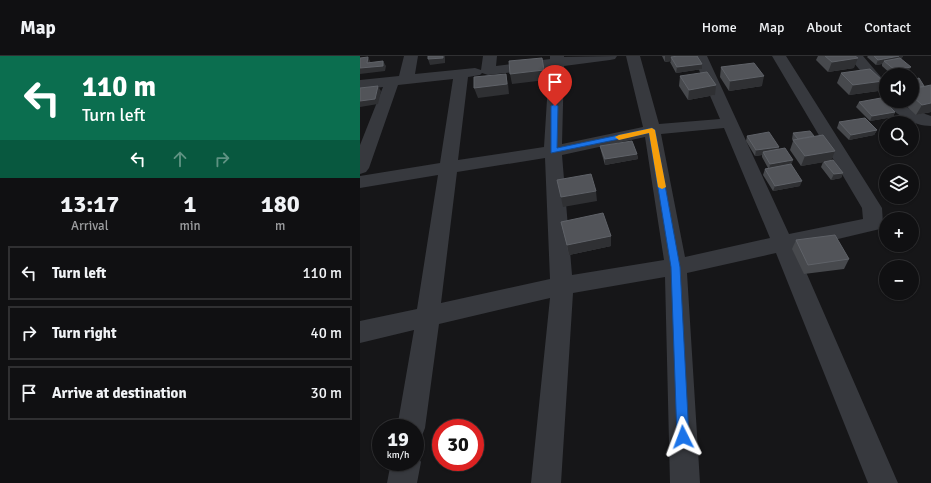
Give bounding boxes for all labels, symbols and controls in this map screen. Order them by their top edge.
text: Map [20,16,56,40]
text: Home [702,19,737,36]
text: Map [759,19,784,36]
text: About [806,19,842,36]
text: Contact [864,19,911,36]
pin [538,65,572,106]
map controls [879,68,919,300]
button: sound [879,68,919,108]
text: 110 m [82,70,156,104]
icon: arrive [544,71,566,93]
icon: left [16,72,68,124]
text: Turn left [82,104,145,126]
button: search [879,116,919,156]
icon: left [127,148,149,170]
icon: ahead [169,148,191,170]
icon: right [211,148,233,170]
button: layers [879,164,919,204]
text: 13:17 [60,189,119,219]
text: 1 [184,189,196,219]
text: 180 [261,189,300,219]
button: + [879,212,919,252]
text: Arrival [71,218,108,234]
text: min [180,218,201,234]
text: m [275,218,285,234]
button: − [879,260,919,300]
icon: left [18,262,40,284]
text: Turn left [52,264,106,282]
text: 110 m [302,264,342,282]
icon: right [18,322,40,344]
text: Turn right [52,324,117,342]
text: 40 m [311,324,342,342]
icon: arrive [18,382,40,404]
text: Arrive at destination [52,384,187,402]
text: 30 m [311,384,342,402]
position arrow [662,416,704,458]
speed limit sign: 30 [432,419,484,471]
text: 19 [387,427,409,452]
text: km/h [387,449,409,461]

